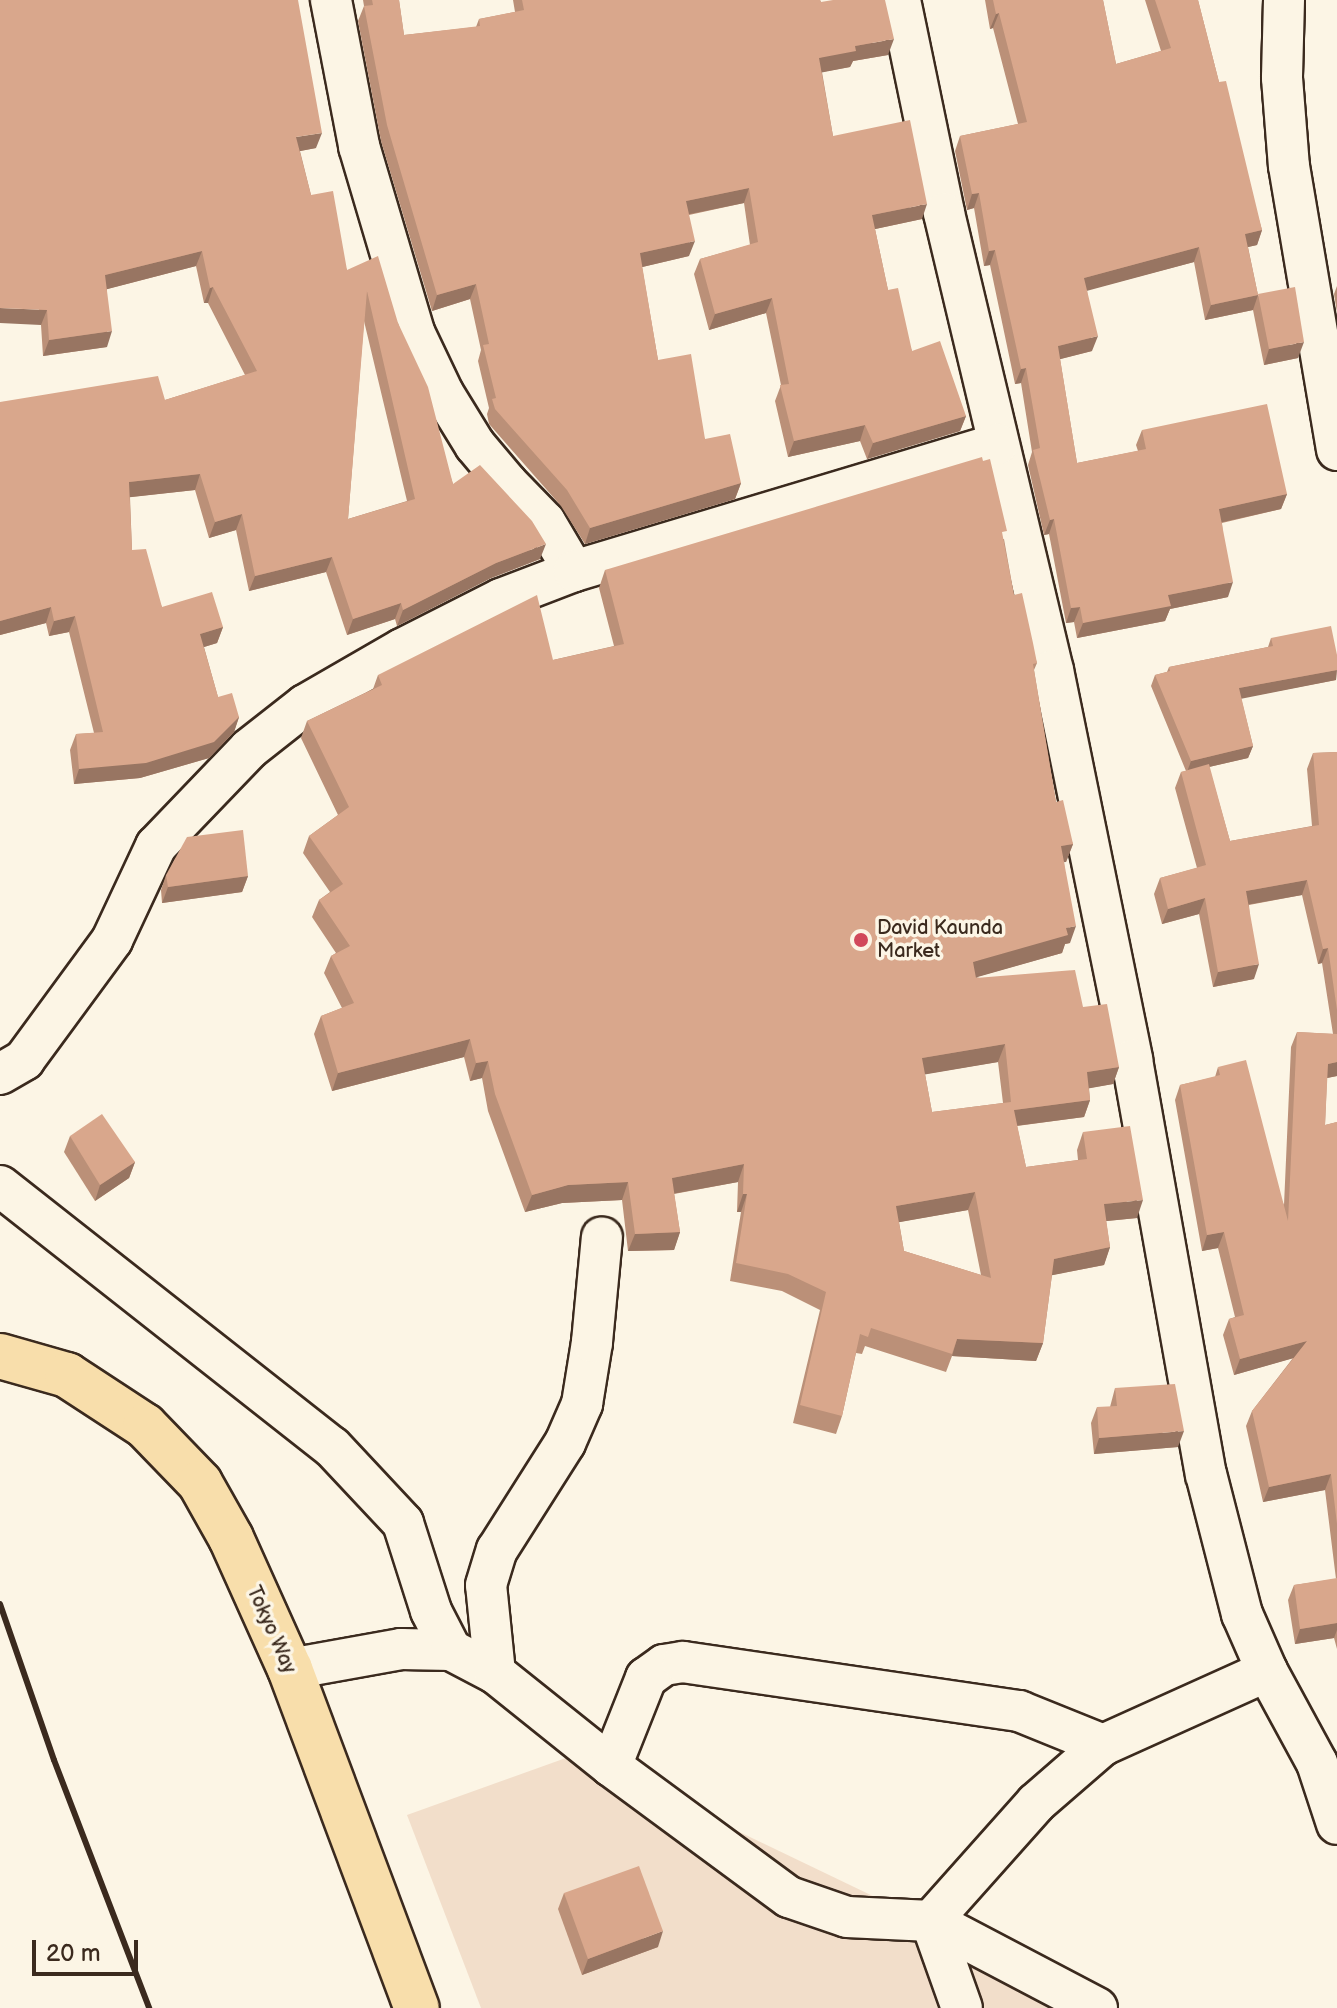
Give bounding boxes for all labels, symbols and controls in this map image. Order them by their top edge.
place label: David Kaunda Market [877,916,1003,963]
marker: David Kaunda Market [852,931,870,949]
street label: Tokyo Way [241,1582,301,1678]
scale bar [36,1924,142,1974]
text: 20 m [46,1939,101,1968]

